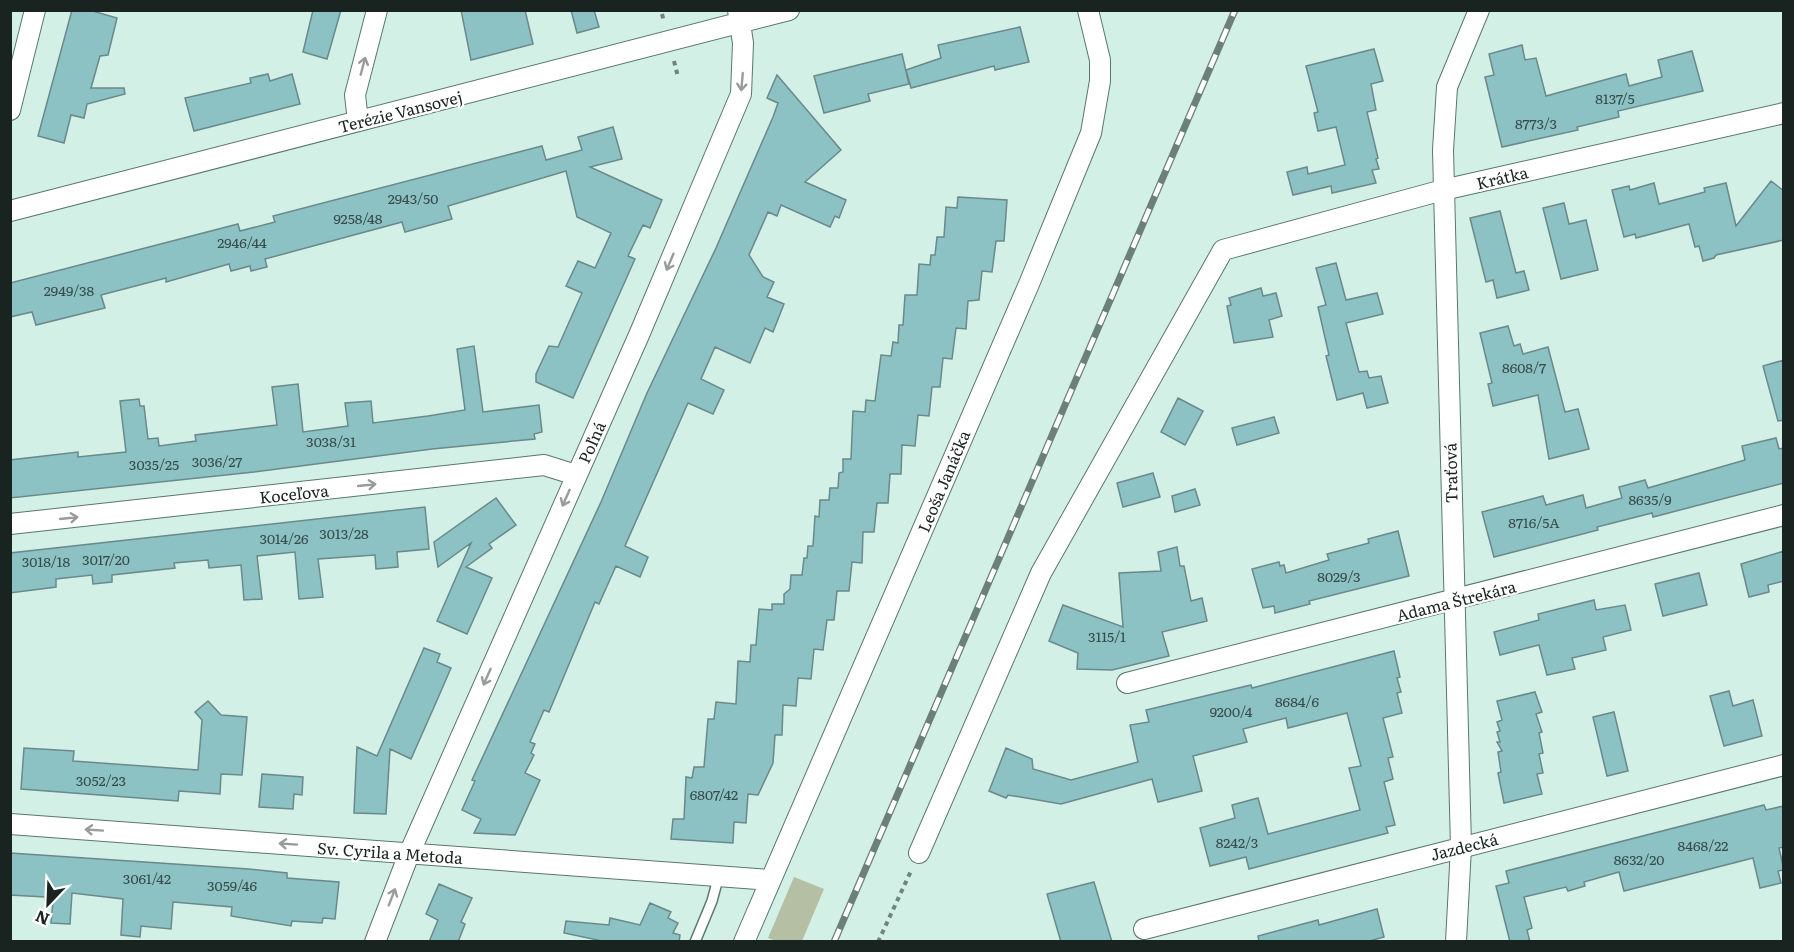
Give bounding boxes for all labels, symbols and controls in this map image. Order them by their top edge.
one-way arrow [358,56,369,75]
one-way arrow [736,71,747,91]
street label: Terézie Vansovej [335,84,465,138]
house number: 8137/5 [1595,88,1635,108]
house number: 8773/3 [1515,113,1557,133]
street label: Krátka [1474,159,1531,195]
house number: 2943/50 [388,188,438,208]
house number: 9258/48 [333,208,383,228]
house number: 2946/44 [217,232,267,252]
one-way arrow [664,252,675,271]
house number: 2949/38 [44,280,95,300]
house number: 8608/7 [1502,357,1546,377]
street label: Poľná [571,417,611,467]
street label: Leoša Janáčka [911,426,975,536]
house number: 3038/31 [306,431,356,451]
street label: Traťová [1437,442,1463,503]
house number: 3036/27 [192,451,242,471]
house number: 3035/25 [129,454,179,474]
street label: Koceľova [258,477,330,509]
one-way arrow [356,479,376,490]
one-way arrow [560,489,571,507]
house number: 8635/9 [1628,489,1672,509]
one-way arrow [58,512,78,523]
house number: 8716/5A [1508,512,1560,532]
house number: 3013/28 [319,523,369,543]
house number: 3014/26 [259,528,309,548]
house number: 3017/20 [82,549,130,569]
house number: 3018/18 [22,551,71,571]
house number: 8029/3 [1317,566,1361,586]
street label: Adama Štrekára [1394,573,1519,626]
house number: 3115/1 [1088,626,1126,646]
one-way arrow [481,667,492,685]
house number: 8684/6 [1275,691,1320,711]
house number: 9200/4 [1210,701,1253,721]
house number: 3052/23 [76,770,126,790]
house number: 6807/42 [690,784,738,804]
one-way arrow [84,824,104,835]
street label: Jazdecká [1428,826,1501,866]
house number: 8242/3 [1216,832,1258,852]
street label: Sv. Cyrila a Metoda [316,835,464,869]
house number: 8468/22 [1678,835,1728,855]
one-way arrow [279,839,298,850]
house number: 8632/20 [1614,849,1664,869]
house number: 3061/42 [123,868,171,888]
north arrow [18,874,78,934]
house number: 3059/46 [207,875,257,895]
one-way arrow [387,889,398,907]
text: N [31,905,53,932]

